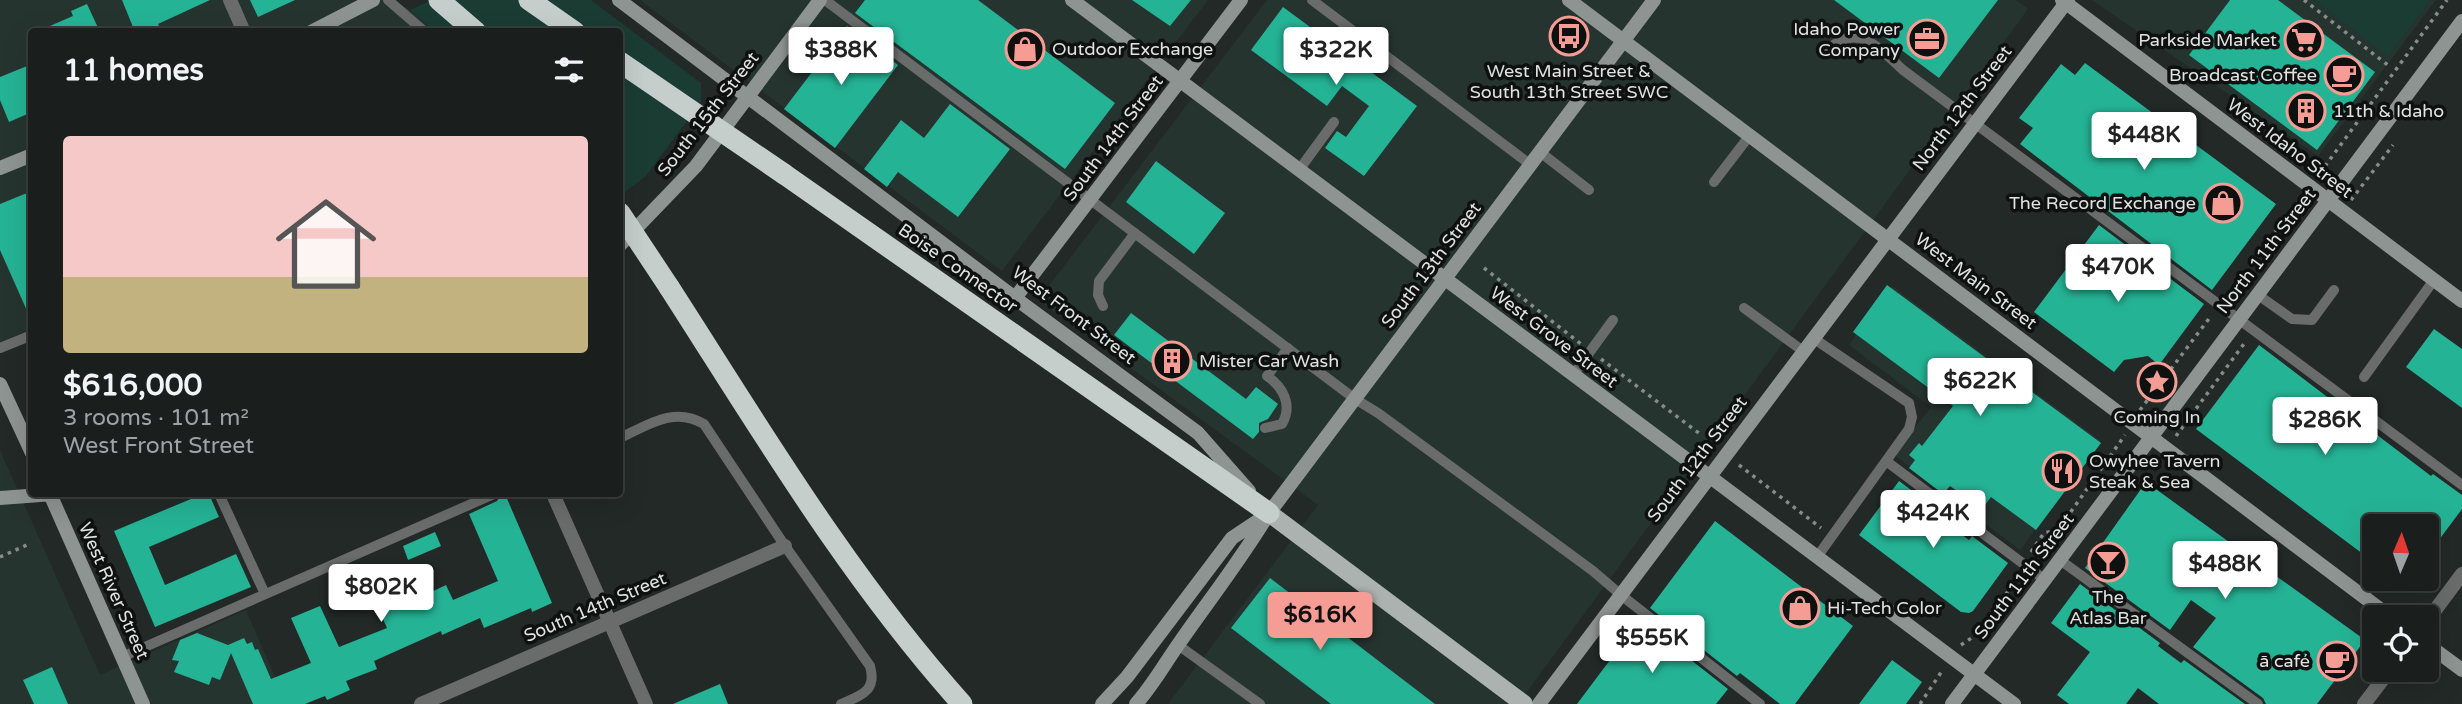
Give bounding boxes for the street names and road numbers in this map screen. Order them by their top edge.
street label: North 12th Street [1908,41,2016,175]
street label: South 15th Street [653,47,764,181]
street label: South 14th Street [1058,71,1168,205]
street label: West Idaho Street [2223,93,2357,203]
street label: North 11th Street [2212,184,2320,318]
street label: South 13th Street [1376,198,1486,332]
street label: Boise Connector [894,219,1022,317]
street label: West Main Street [1911,228,2041,334]
street label: West Front Street [1008,261,1140,369]
street label: West Grove Street [1486,282,1622,392]
street label: South 12th Street [1642,392,1752,526]
street label: South 11th Street [1969,509,2079,643]
street label: West River Street [74,519,154,663]
street label: South 14th Street [521,567,669,647]

